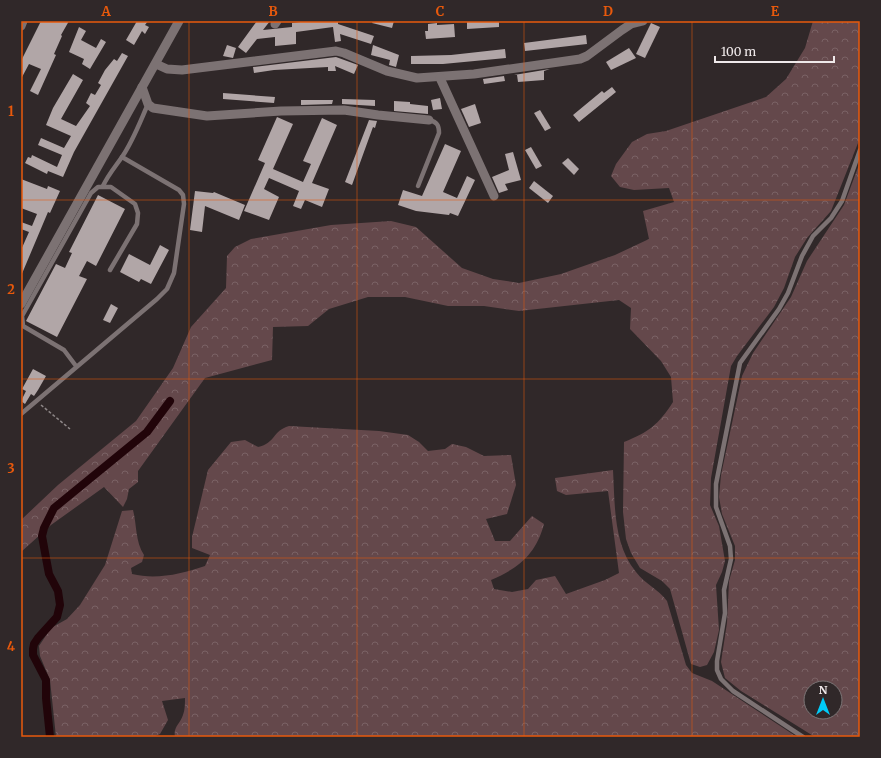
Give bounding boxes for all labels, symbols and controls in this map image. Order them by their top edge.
text: A [100,3,111,20]
text: B [268,3,278,20]
text: C [436,3,445,20]
text: D [603,3,613,20]
text: E [771,3,780,20]
scale bar [715,38,834,64]
text: 100 m [721,44,756,59]
text: 1 [8,103,14,120]
text: 2 [7,281,15,298]
text: 3 [7,460,15,477]
text: 4 [7,638,16,655]
north arrow [803,680,843,720]
text: N [819,683,828,697]

